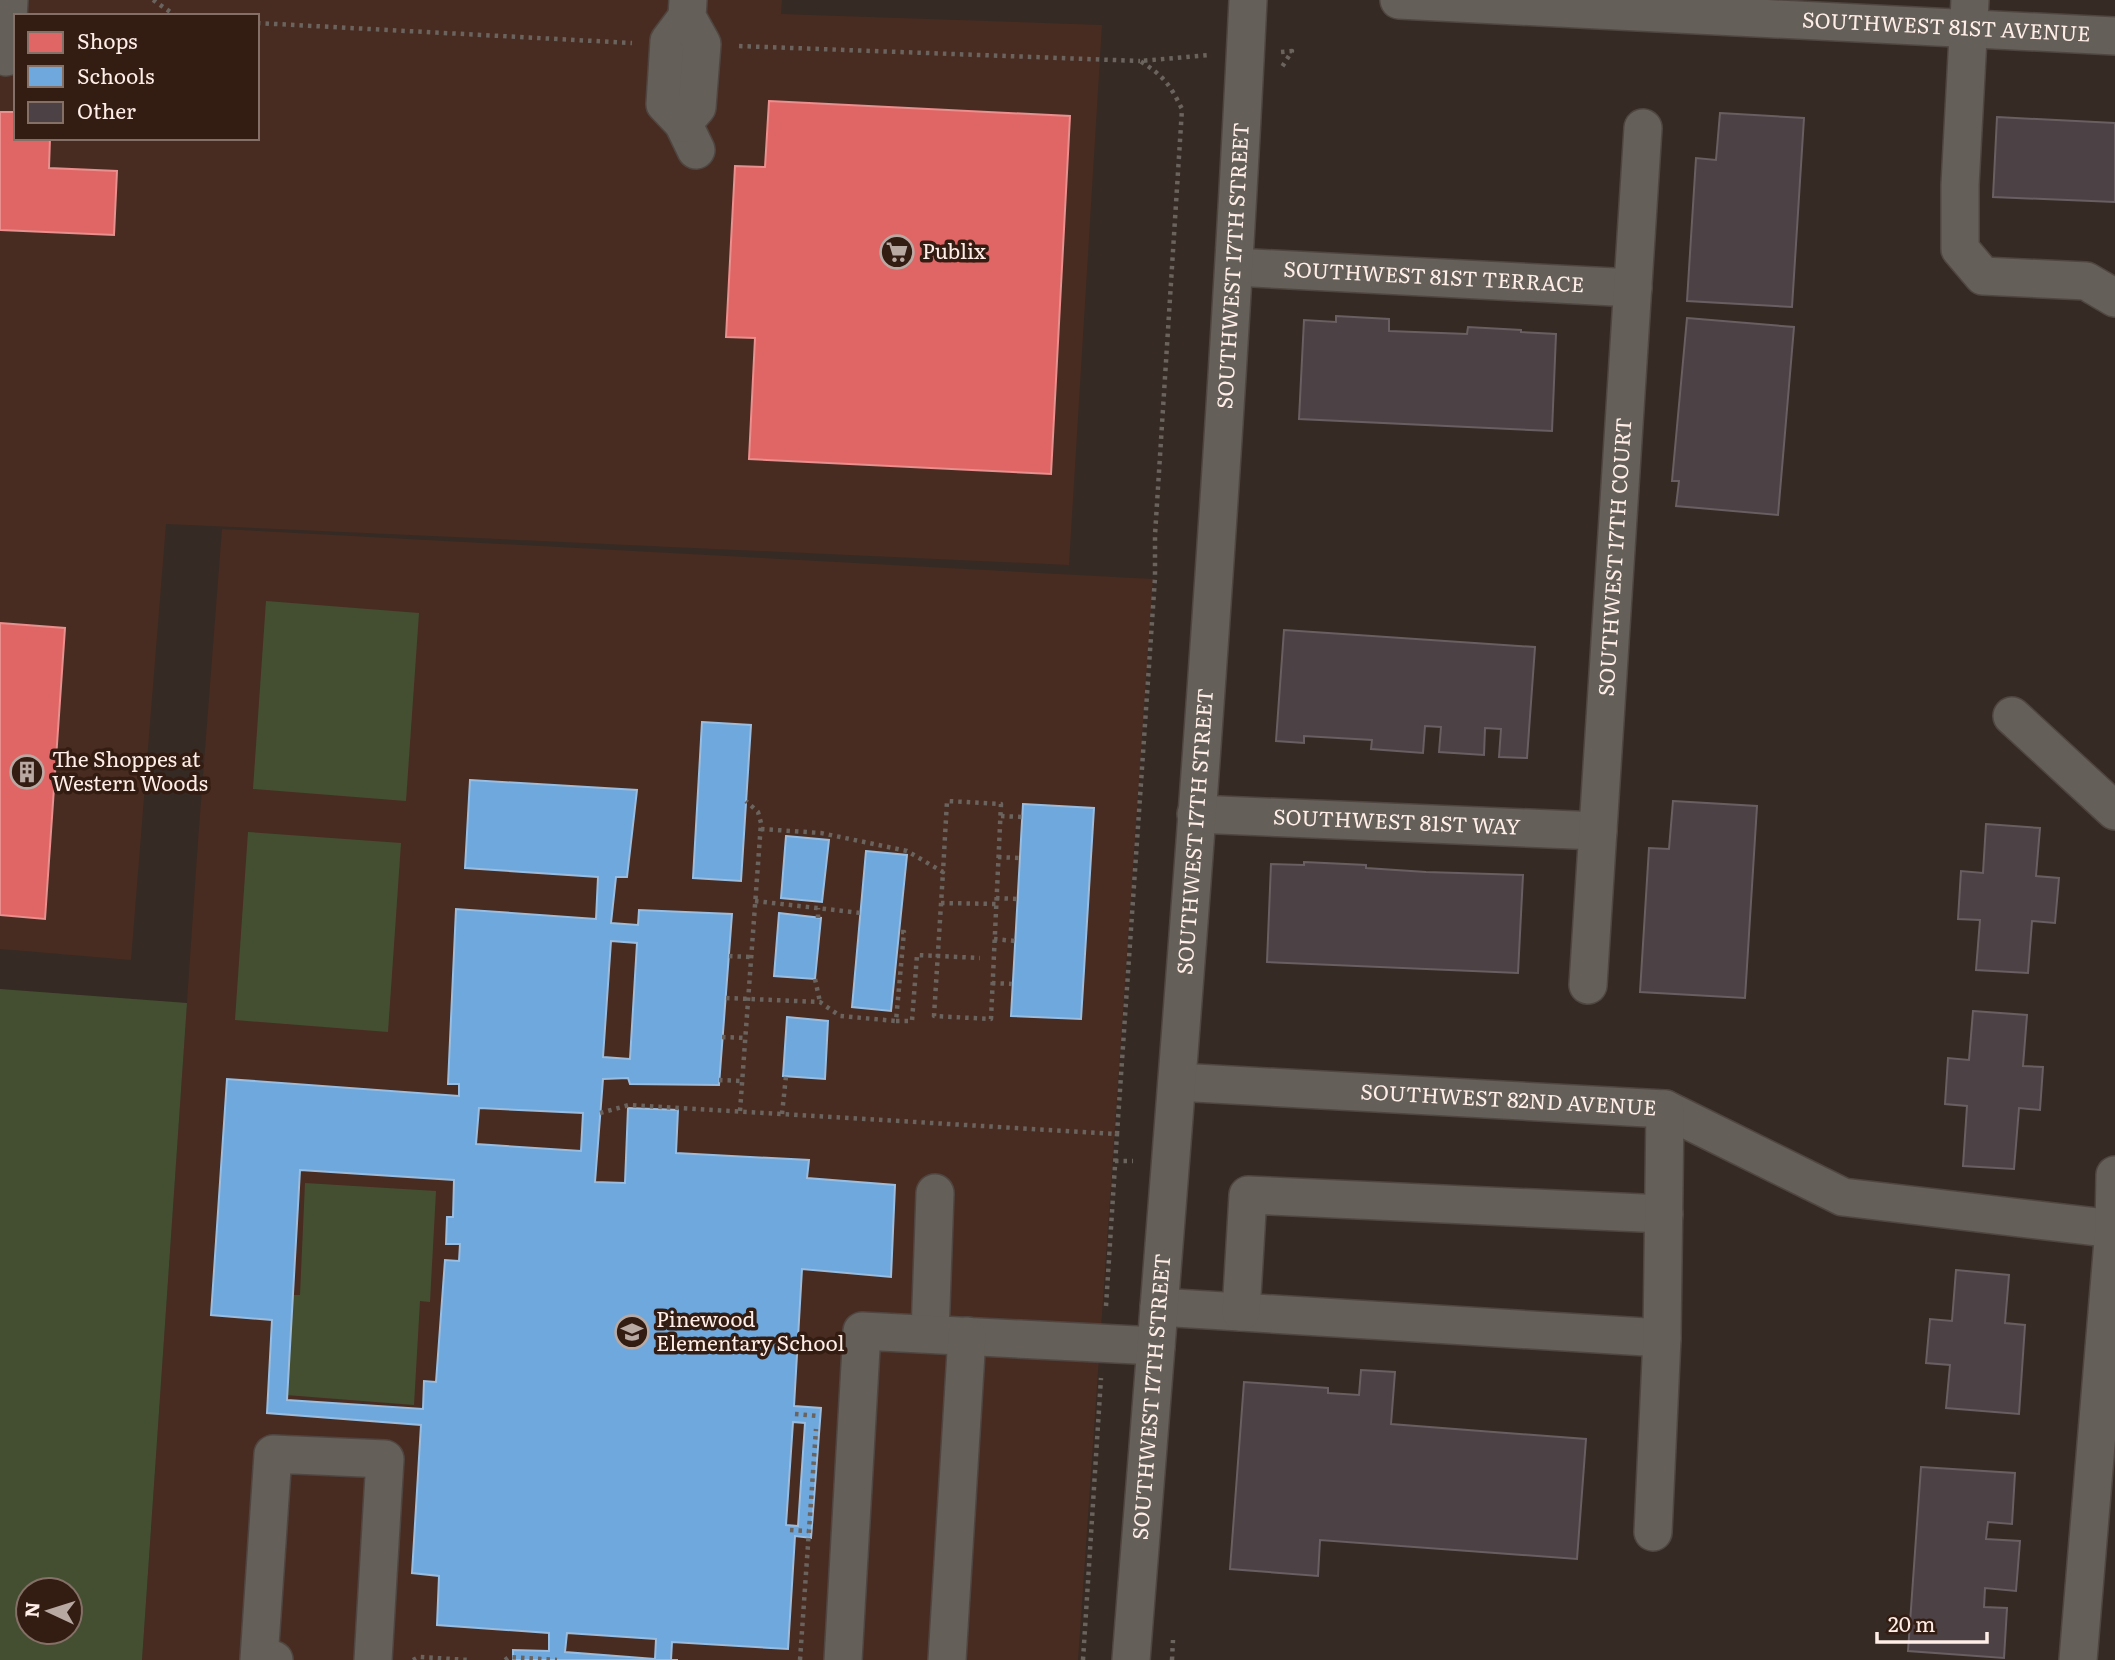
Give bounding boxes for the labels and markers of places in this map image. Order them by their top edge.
supermarket icon: Publix [878,233,916,271]
place label: Publix [922,234,986,265]
place label: The Shoppes at Western Woods [52,742,208,797]
building icon: The Shoppes at Western Woods [8,753,46,791]
place label: Pinewood Elementary School [656,1302,845,1357]
school or university icon: Pinewood Elementary School [613,1313,651,1351]

